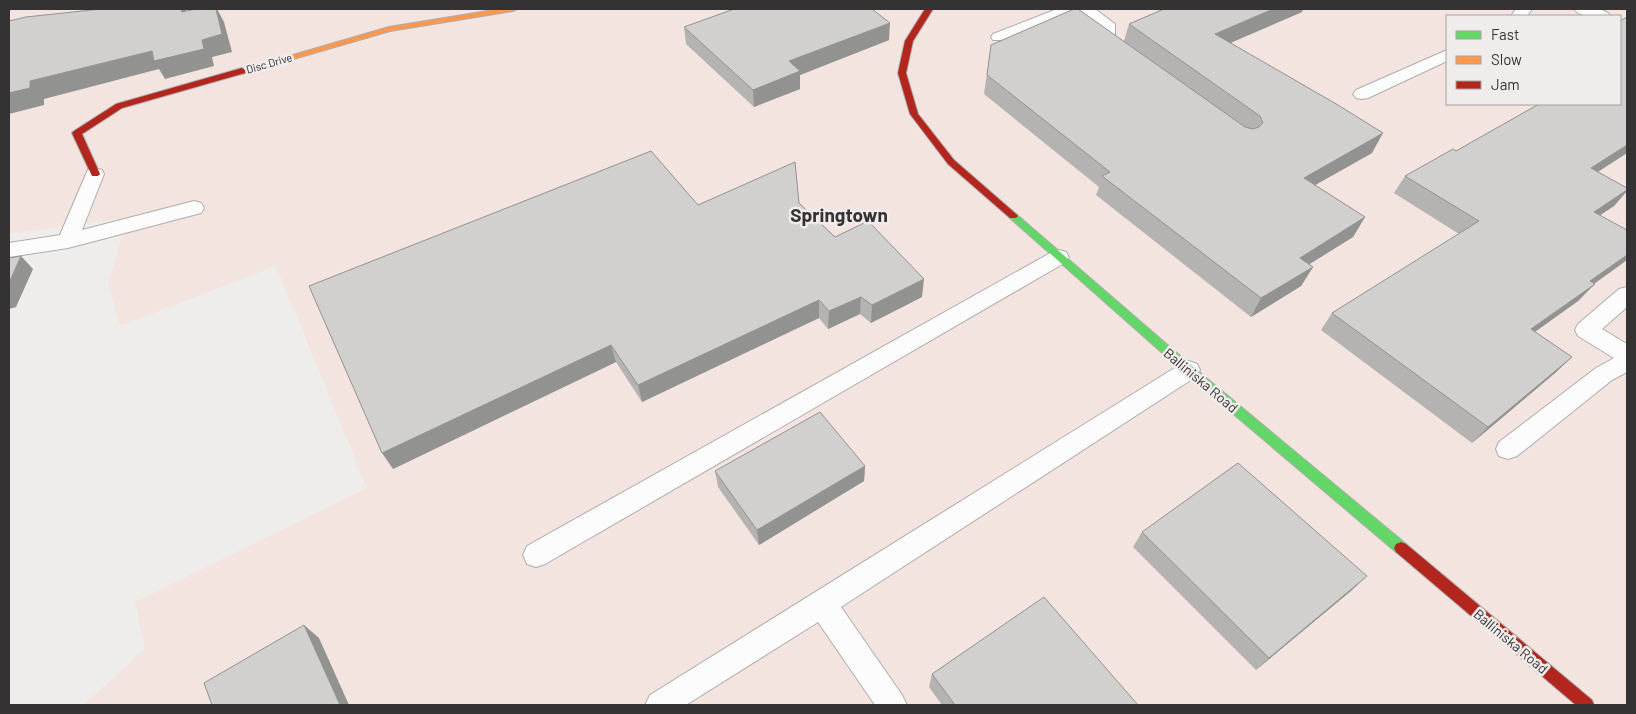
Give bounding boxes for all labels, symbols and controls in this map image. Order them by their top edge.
legend [1446,15,1621,105]
text: Fast [1491,25,1519,43]
street label: Disc Drive [244,50,294,76]
text: Slow [1491,50,1522,68]
text: Jam [1491,75,1520,93]
district label: Springtown [790,203,888,226]
street label: Balliniska Road [1160,344,1242,416]
street label: Balliniska Road [1470,605,1552,677]

